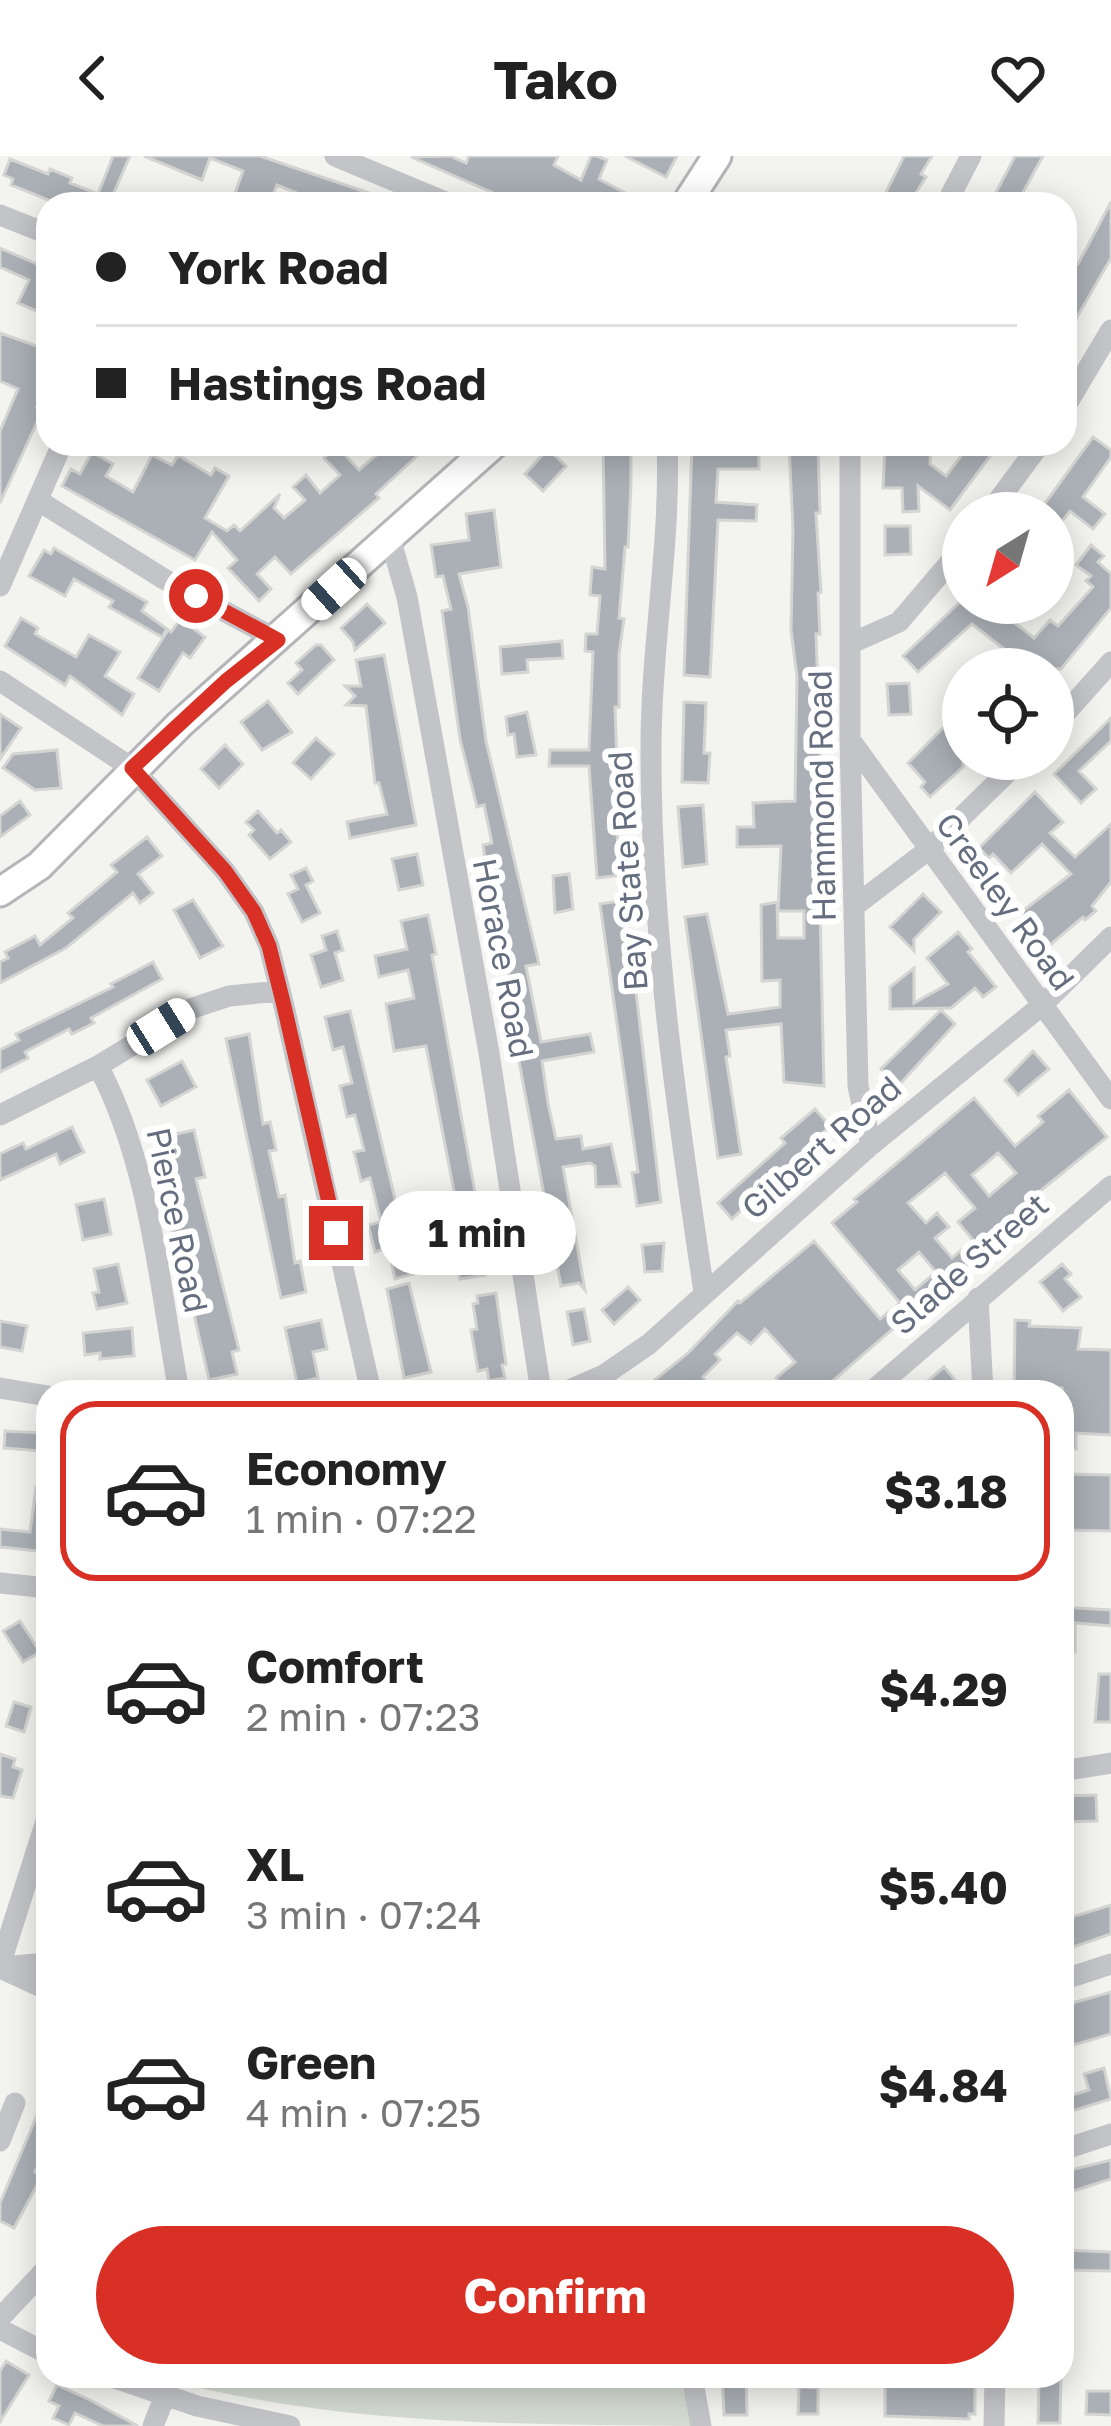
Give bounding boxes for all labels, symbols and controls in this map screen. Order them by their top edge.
icon: back [60,45,126,111]
icon: heart [985,45,1051,111]
text: Tako [493,46,618,111]
text: York Road [168,240,389,294]
text: Hastings Road [168,356,486,410]
north arrow [942,492,1074,624]
map controls [942,492,1074,780]
car [295,552,373,626]
route start [169,569,223,623]
button: locate [942,648,1074,780]
street label: Hammond Road [799,670,843,922]
street label: Bay State Road [599,750,655,992]
street label: Creeley Road [929,805,1083,997]
street label: Horace Road [466,855,542,1061]
car [121,993,201,1061]
street label: Gilbert Road [734,1067,908,1227]
street label: Pierce Road [139,1124,217,1316]
street label: Slade Street [882,1184,1056,1342]
callout: 1 min [378,1191,576,1275]
route end [309,1206,363,1260]
text: 1 min [428,1209,526,1256]
icon: car [102,1437,210,1545]
text: Economy [246,1441,447,1495]
text: $3.18 [884,1464,1008,1518]
text: 1 min · 07:22 [246,1495,477,1542]
icon: car [102,1635,210,1743]
text: Comfort [246,1639,424,1693]
text: $4.29 [879,1662,1008,1716]
text: 2 min · 07:23 [246,1693,481,1740]
icon: car [102,1833,210,1941]
text: XL [246,1837,304,1891]
text: $5.40 [879,1860,1008,1914]
text: 3 min · 07:24 [246,1891,482,1938]
icon: car [102,2031,210,2139]
text: Green [246,2035,376,2089]
text: $4.84 [878,2058,1008,2112]
text: 4 min · 07:25 [246,2089,481,2136]
button: Confirm [96,2226,1014,2364]

